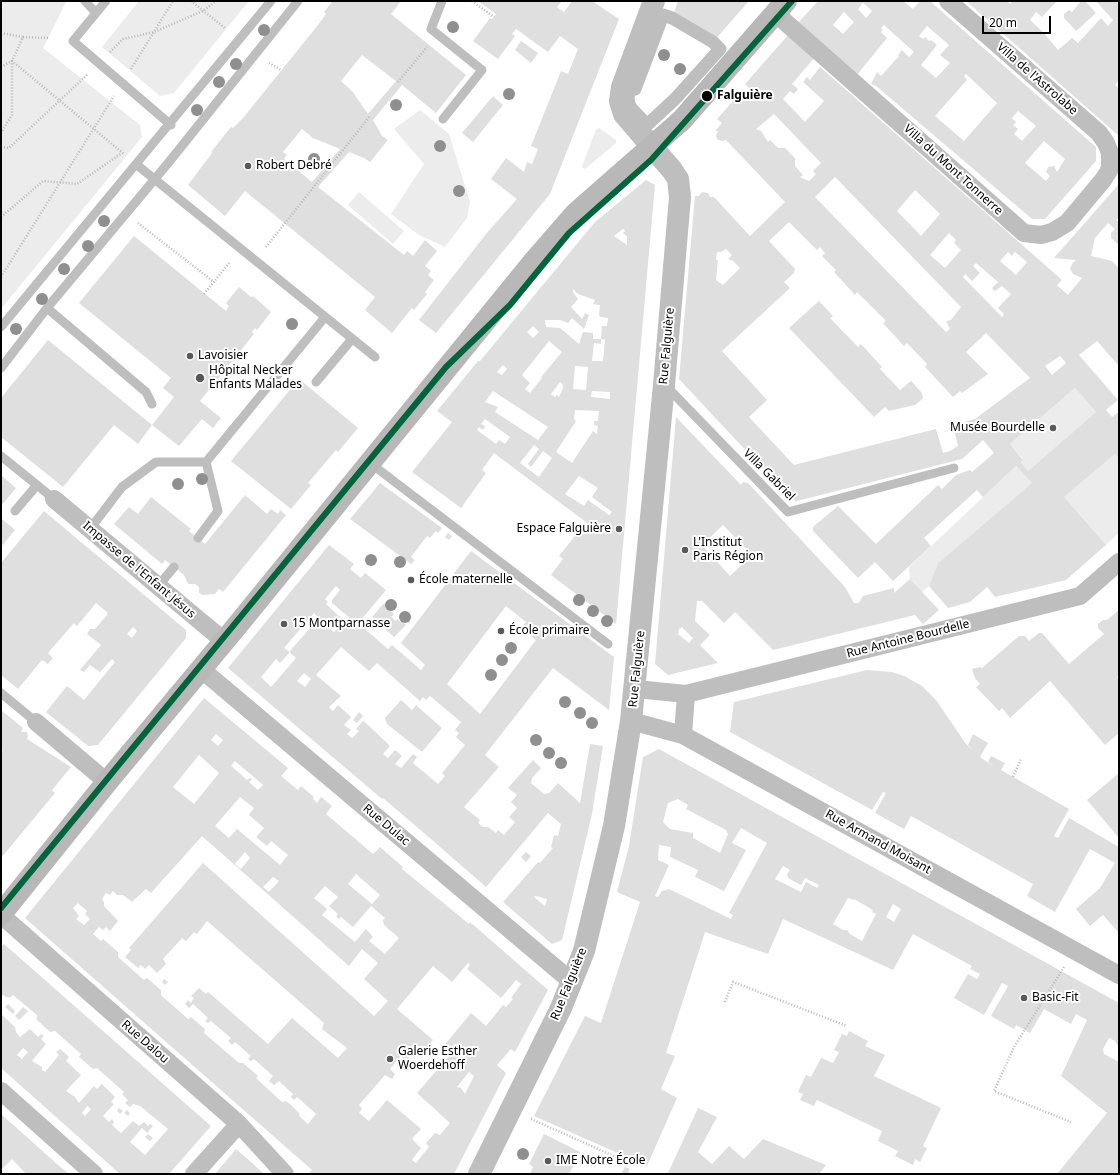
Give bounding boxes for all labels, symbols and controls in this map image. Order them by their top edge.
scale bar [984,8,1053,34]
text: 20 m [989,14,1017,31]
street label: Villa de l'Astrolabe [994,40,1080,118]
marker: Falguière [700,89,714,103]
place label: Falguière [717,89,773,103]
street label: Villa du Mont Tonnerre [900,122,1006,218]
place label: Robert Debré [256,159,332,173]
marker: Robert Debré [243,161,253,171]
street label: Rue Falguière [656,307,678,385]
place label: Lavoisier [198,349,248,363]
marker: Lavoisier [185,351,195,361]
place label: Hôpital Necker Enfants Malades [209,364,302,392]
marker: Hôpital Necker Enfants Malades [194,372,206,384]
place label: Musée Bourdelle [950,421,1045,435]
marker: Musée Bourdelle [1048,423,1058,433]
street label: Villa Gabriel [740,446,798,504]
street label: Impasse de l'Enfant Jésus [80,519,198,621]
place label: Espace Falguière [517,522,611,536]
marker: Espace Falguière [614,524,624,534]
place label: L'Institut Paris Région [693,536,763,564]
marker: L'Institut Paris Région [680,545,690,555]
place label: École maternelle [419,573,513,587]
marker: École maternelle [406,575,416,585]
place label: 15 Montparnasse [292,617,390,631]
street label: Rue Antoine Bourdelle [845,617,971,661]
marker: 15 Montparnasse [279,619,289,629]
place label: École primaire [509,624,590,638]
marker: École primaire [496,626,506,636]
street label: Rue Falguière [626,630,648,708]
street label: Rue Dulac [360,801,412,849]
street label: Rue Armand Moisant [823,807,933,877]
street label: Rue Falguière [548,946,590,1022]
place label: Basic-Fit [1032,991,1079,1005]
marker: Basic-Fit [1019,993,1029,1003]
street label: Rue Dalou [118,1018,172,1066]
place label: Galerie Esther Woerdehoff [398,1045,477,1073]
marker: Galerie Esther Woerdehoff [385,1054,395,1064]
place label: IME Notre École [556,1154,646,1168]
marker: IME Notre École [543,1156,553,1166]

